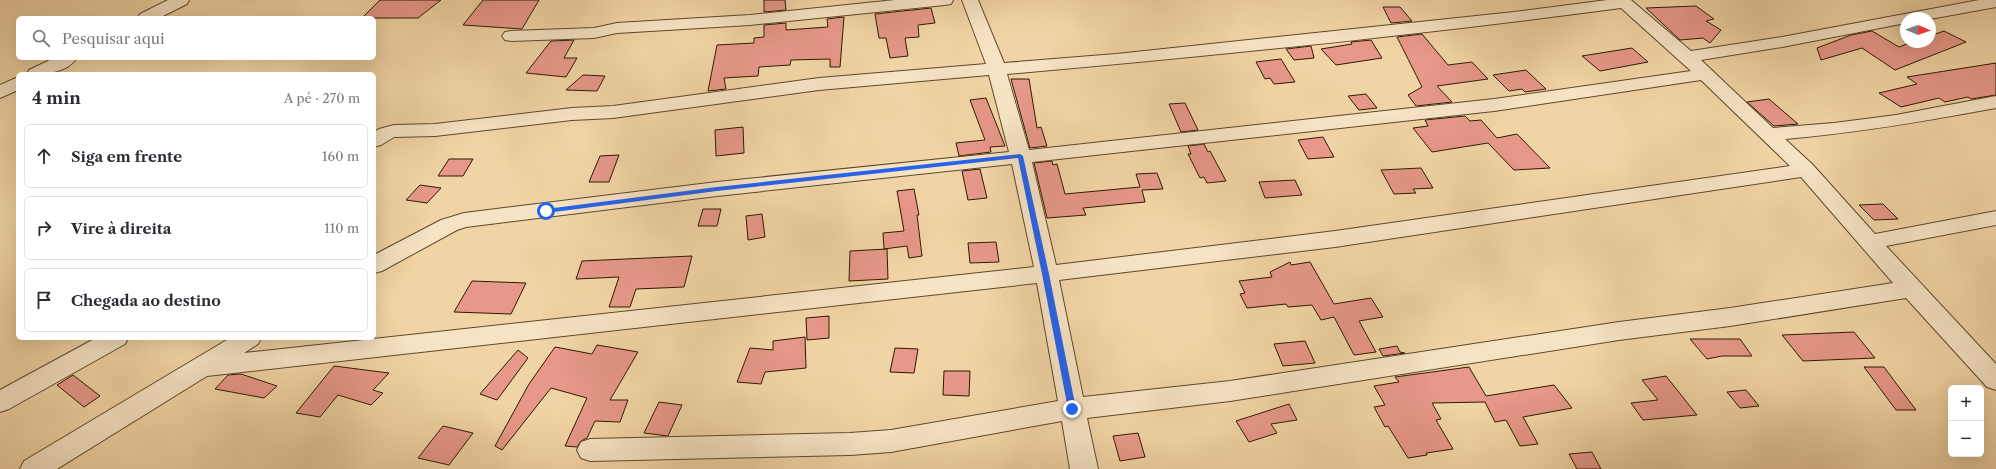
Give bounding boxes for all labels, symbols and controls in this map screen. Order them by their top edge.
north arrow [1900,12,1936,48]
search box [16,16,376,60]
icon: search [30,27,52,49]
text: Pesquisar aqui [62,29,165,48]
text: 4 min [32,88,81,108]
text: A pé · 270 m [284,90,360,106]
icon: ahead [33,145,55,167]
text: Siga em frente [71,147,182,166]
text: 160 m [322,148,359,164]
route start [537,202,555,220]
icon: right [33,217,55,239]
text: Vire à direita [71,219,171,238]
text: 110 m [324,220,359,236]
icon: arrive [33,289,55,311]
text: Chegada ao destino [71,291,221,310]
map controls [1948,385,1984,457]
button: + [1948,385,1984,421]
route end [1063,400,1081,418]
button: − [1948,421,1984,457]

